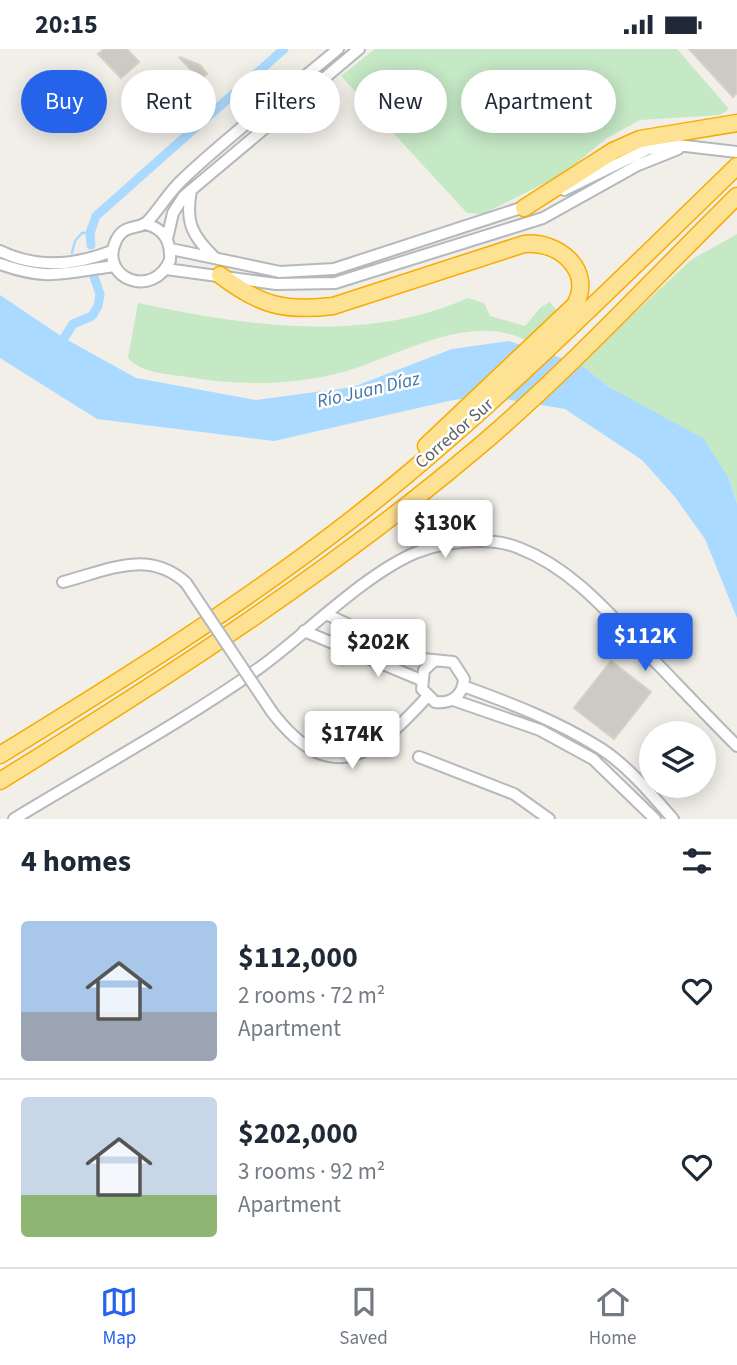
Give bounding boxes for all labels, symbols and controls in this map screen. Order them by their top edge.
text: 20:15 [35,6,98,43]
chip: Buy [21,70,107,133]
chip: Rent [121,70,216,133]
chip: Filters [230,70,340,133]
chip: New [354,70,447,133]
chip: Apartment [461,70,616,133]
water label: Río Juan Díaz [314,365,424,415]
street label: Corredor Sur [410,392,500,474]
pin: $130K [396,501,494,560]
text: $130K [414,506,476,539]
pin: $112K [596,613,694,673]
pin: $202K [329,619,427,679]
text: $112K [614,619,676,652]
text: $202K [347,625,409,658]
pin: $174K [303,711,401,771]
text: $174K [321,717,383,750]
map controls [639,721,716,798]
button: layers [639,721,716,798]
text: 4 homes [21,840,131,883]
icon: filters [678,842,716,880]
text: $112,000 [238,936,358,979]
icon: home [77,949,161,1033]
icon: heart [678,972,716,1010]
text: 2 rooms · 72 m² [238,979,385,1012]
text: Apartment [238,1012,341,1045]
text: $202,000 [238,1112,358,1155]
icon: home [77,1125,161,1209]
icon: heart [678,1148,716,1186]
text: 3 rooms · 92 m² [238,1155,385,1188]
text: Apartment [238,1188,341,1221]
tab: Map [100,1283,138,1352]
tab: Saved [339,1283,388,1352]
tab: Home [589,1283,637,1352]

